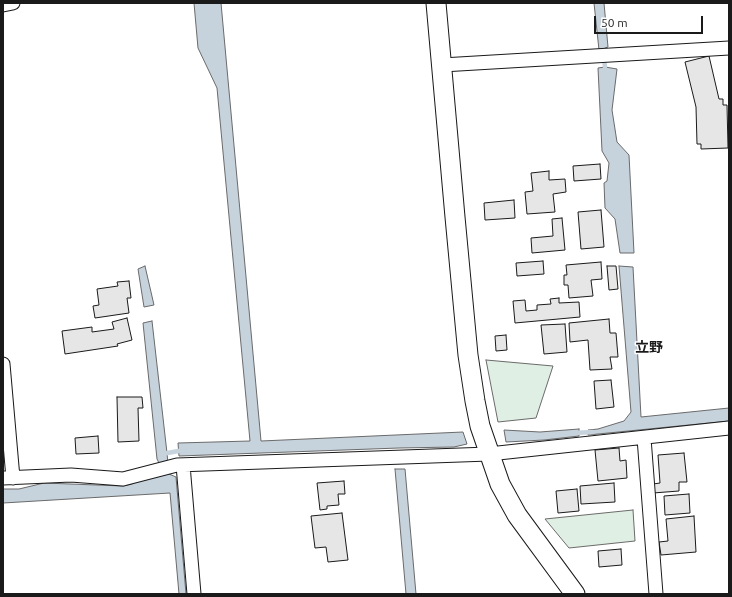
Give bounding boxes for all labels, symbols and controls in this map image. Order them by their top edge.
scale bar [596,8,705,34]
text: 50 m [601,16,628,29]
district label: 立野 [635,339,663,355]

